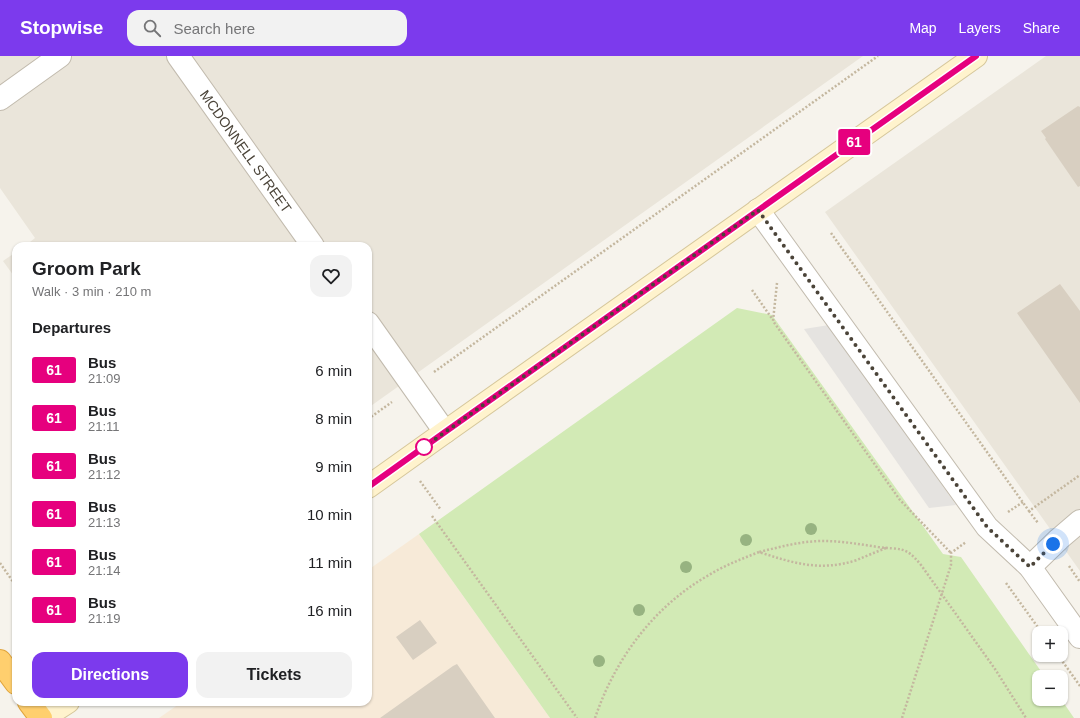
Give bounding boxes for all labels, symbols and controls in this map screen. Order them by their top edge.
search box [127,10,407,46]
text: Stopwise [20,17,103,38]
icon: search [141,17,163,39]
text: Search here [173,20,255,37]
text: Map [909,20,937,36]
text: Layers [959,20,1001,36]
text: Share [1023,20,1060,36]
street label: MCDONNELL STREET [197,87,295,216]
line badge: 61 [836,129,872,155]
text: 61 [846,134,862,150]
button: heart [310,255,352,297]
text: Groom Park [32,258,141,279]
text: Walk · 3 min · 210 m [32,284,151,299]
text: Departures [32,319,111,336]
text: Bus [88,354,116,371]
text: 61 [46,362,62,378]
text: 6 min [315,362,352,379]
text: 21:09 [88,371,121,386]
text: Bus [88,402,116,419]
text: 61 [46,410,62,426]
text: 8 min [315,410,352,427]
text: 21:11 [88,419,120,434]
unlabelled marker [415,438,433,456]
text: Bus [88,450,116,467]
text: 61 [46,458,62,474]
text: 9 min [315,458,352,475]
text: 21:12 [88,467,121,482]
text: Bus [88,498,116,515]
text: 61 [46,506,62,522]
text: 10 min [307,506,352,523]
text: 21:13 [88,515,121,530]
your location [1043,534,1063,554]
text: Bus [88,546,116,563]
text: 61 [46,554,62,570]
text: 11 min [308,554,352,571]
text: 21:14 [88,563,121,578]
text: Bus [88,594,116,611]
text: 61 [46,602,62,618]
text: 16 min [307,602,352,619]
text: 21:19 [88,611,121,626]
map controls [1032,626,1068,706]
button: + [1032,626,1068,662]
button: Directions [32,652,188,698]
button: Tickets [196,652,352,698]
button: − [1032,670,1068,706]

